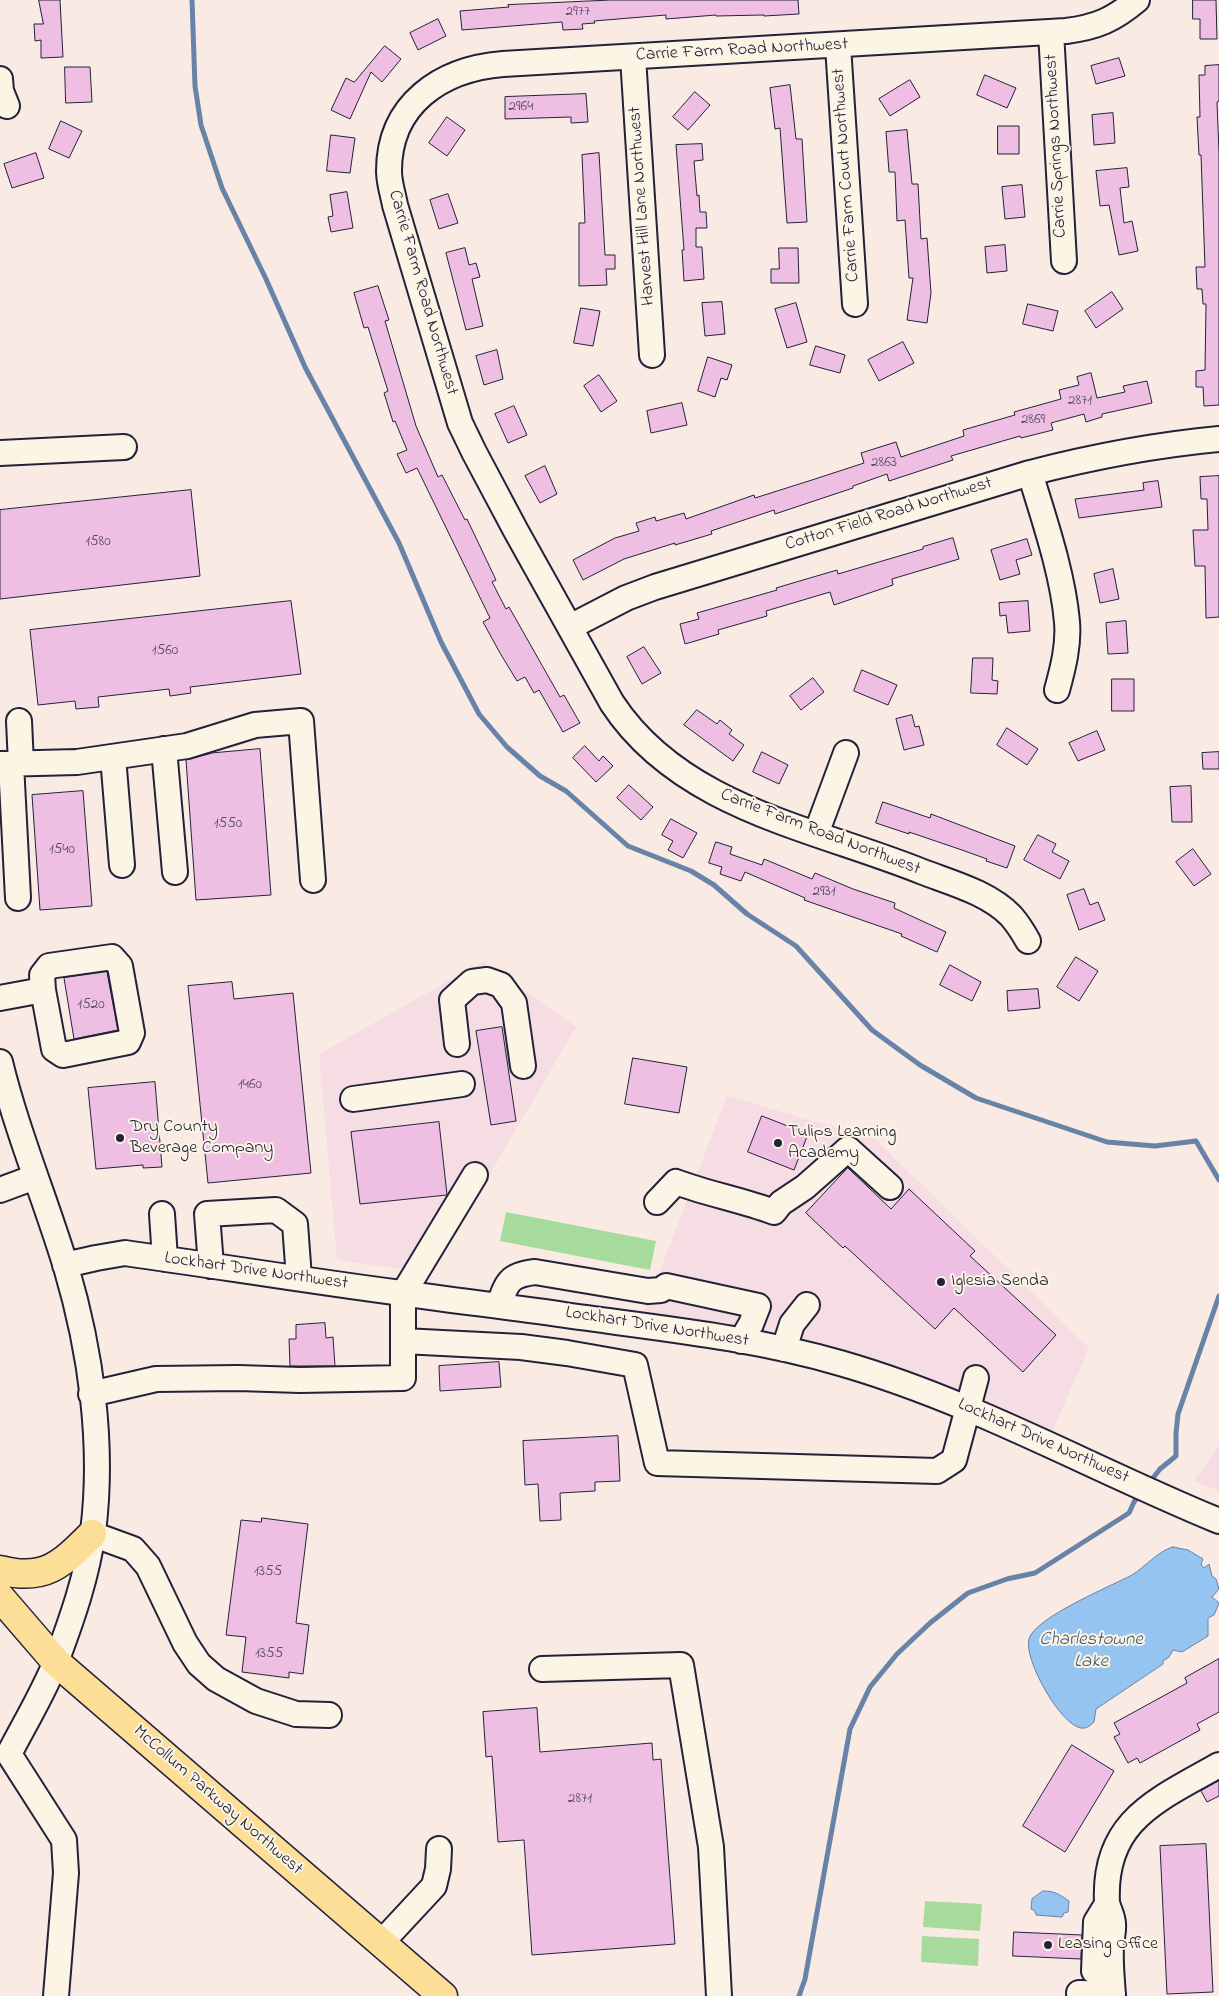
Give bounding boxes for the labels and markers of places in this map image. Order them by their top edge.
place label: Dry County Beverage Company [130,1117,273,1160]
place label: Tulips Learning Academy [788,1122,896,1164]
marker: Dry County Beverage Company [114,1132,126,1144]
marker: Tulips Learning Academy [772,1137,784,1149]
place label: Iglesia Senda [951,1271,1049,1293]
marker: Iglesia Senda [935,1276,947,1288]
place label: Leasing Office [1058,1934,1158,1956]
marker: Leasing Office [1042,1939,1054,1951]

